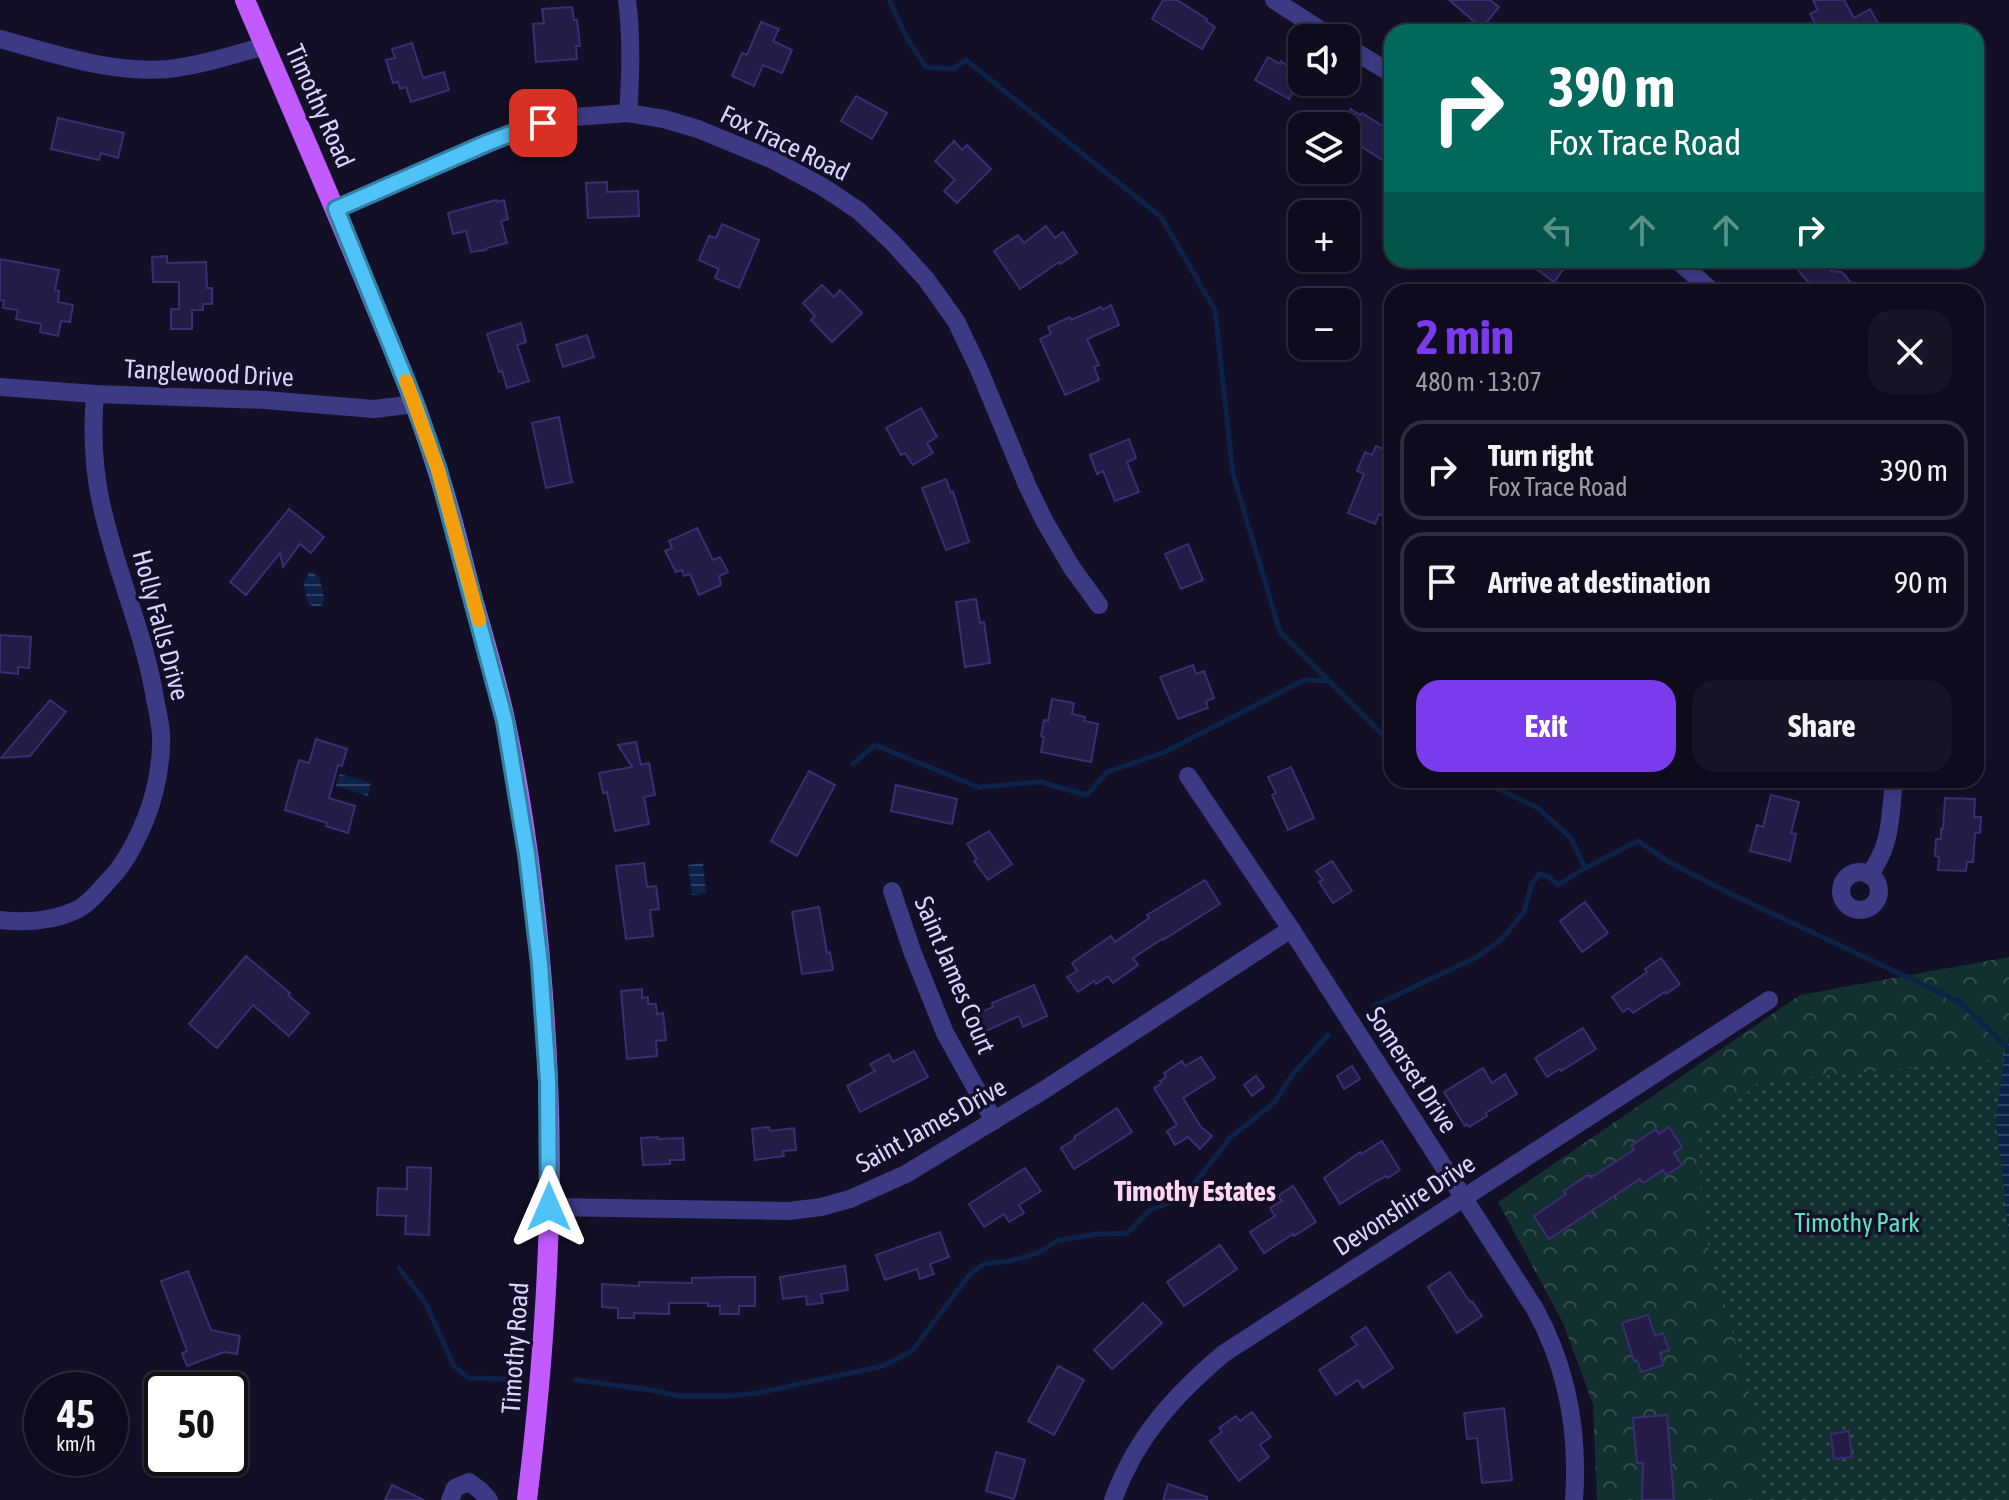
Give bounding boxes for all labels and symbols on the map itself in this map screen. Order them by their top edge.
street label: Timothy Road [279,40,361,172]
pin [509,89,577,157]
street label: Fox Trace Road [716,99,854,187]
street label: Tanglewood Drive [123,354,295,392]
street label: Holly Falls Drive [127,547,195,703]
street label: Saint James Court [908,892,1002,1058]
street label: Somerset Drive [1360,1002,1464,1138]
street label: Saint James Drive [851,1071,1011,1179]
street label: Devonshire Drive [1328,1148,1480,1262]
position arrow [507,1165,591,1249]
district label: Timothy Estates [1114,1175,1276,1207]
park label: Timothy Park [1794,1208,1920,1238]
street label: Timothy Road [495,1281,535,1415]
speed limit sign: 50 [144,1372,248,1476]

